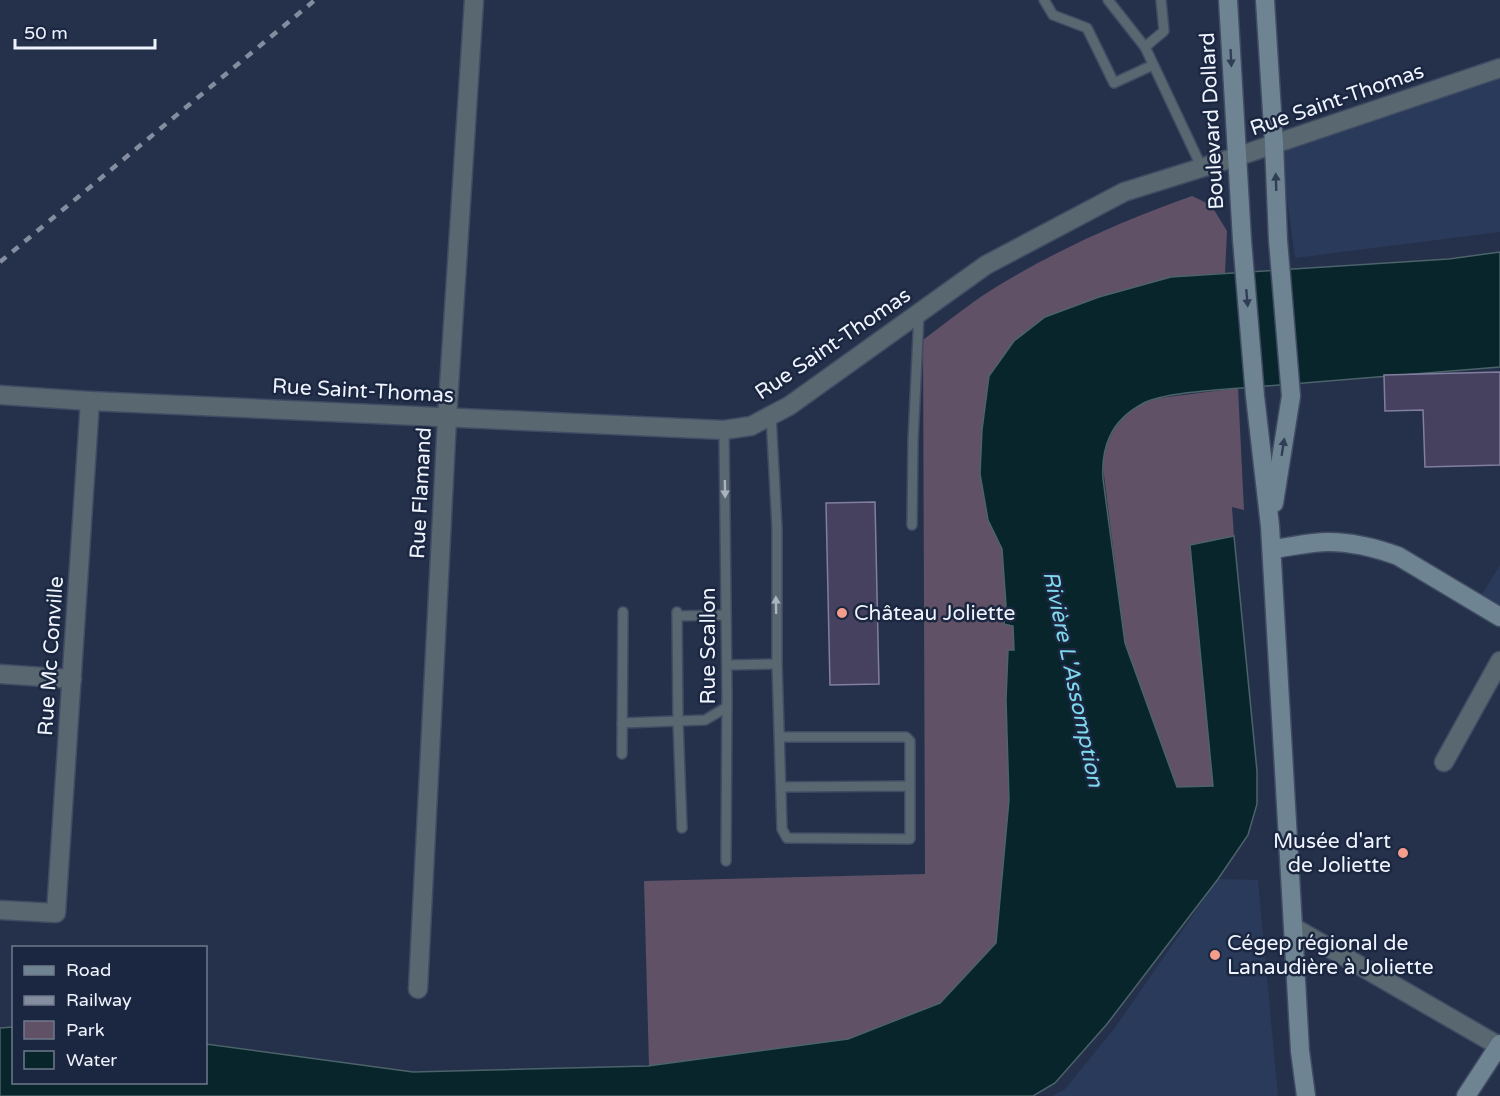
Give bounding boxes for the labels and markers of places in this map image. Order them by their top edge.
place label: Château Joliette [854,601,1015,626]
marker: Château Joliette [835,606,849,620]
place label: Musée d'art de Joliette [1273,829,1391,878]
marker: Musée d'art de Joliette [1396,846,1410,860]
place label: Cégep régional de Lanaudière à Joliette [1227,931,1434,980]
marker: Cégep régional de Lanaudière à Joliette [1208,948,1222,962]

